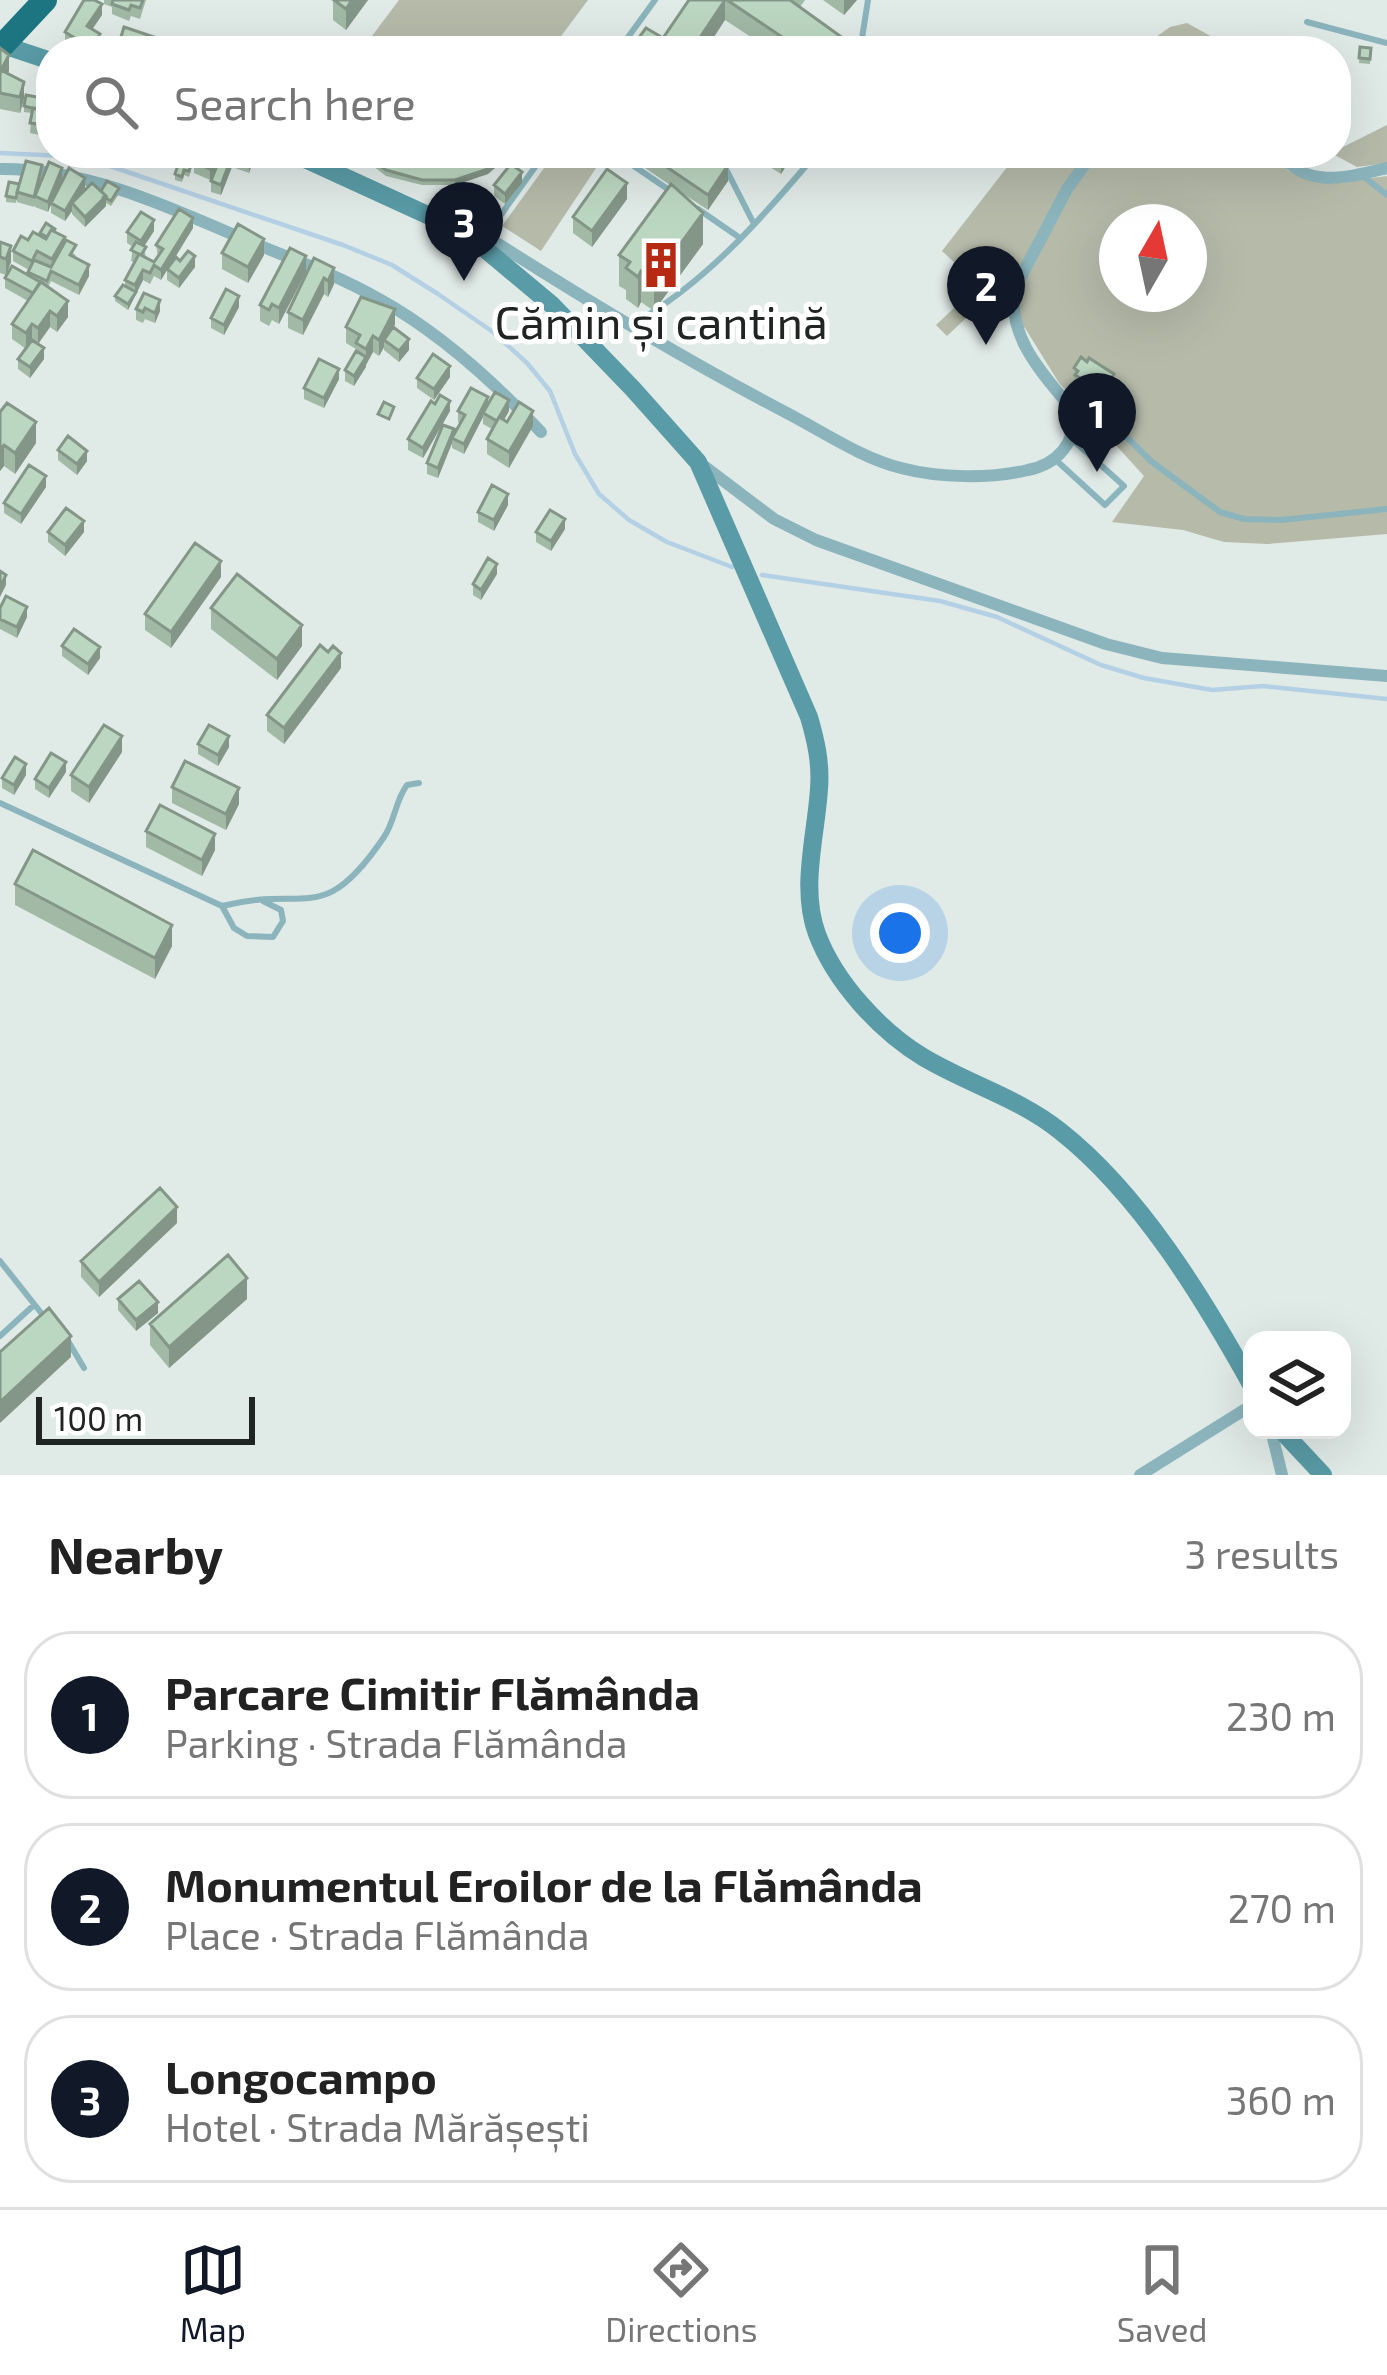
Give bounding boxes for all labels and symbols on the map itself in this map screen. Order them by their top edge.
pin: 3 [425,182,503,281]
north arrow [1099,204,1207,312]
building icon: Cămin și cantină [636,240,686,290]
pin: 2 [947,246,1025,345]
place label: Cămin și cantină [494,294,828,352]
pin: 1 [1058,373,1136,472]
your location [870,903,930,963]
scale bar [36,1391,255,1444]

